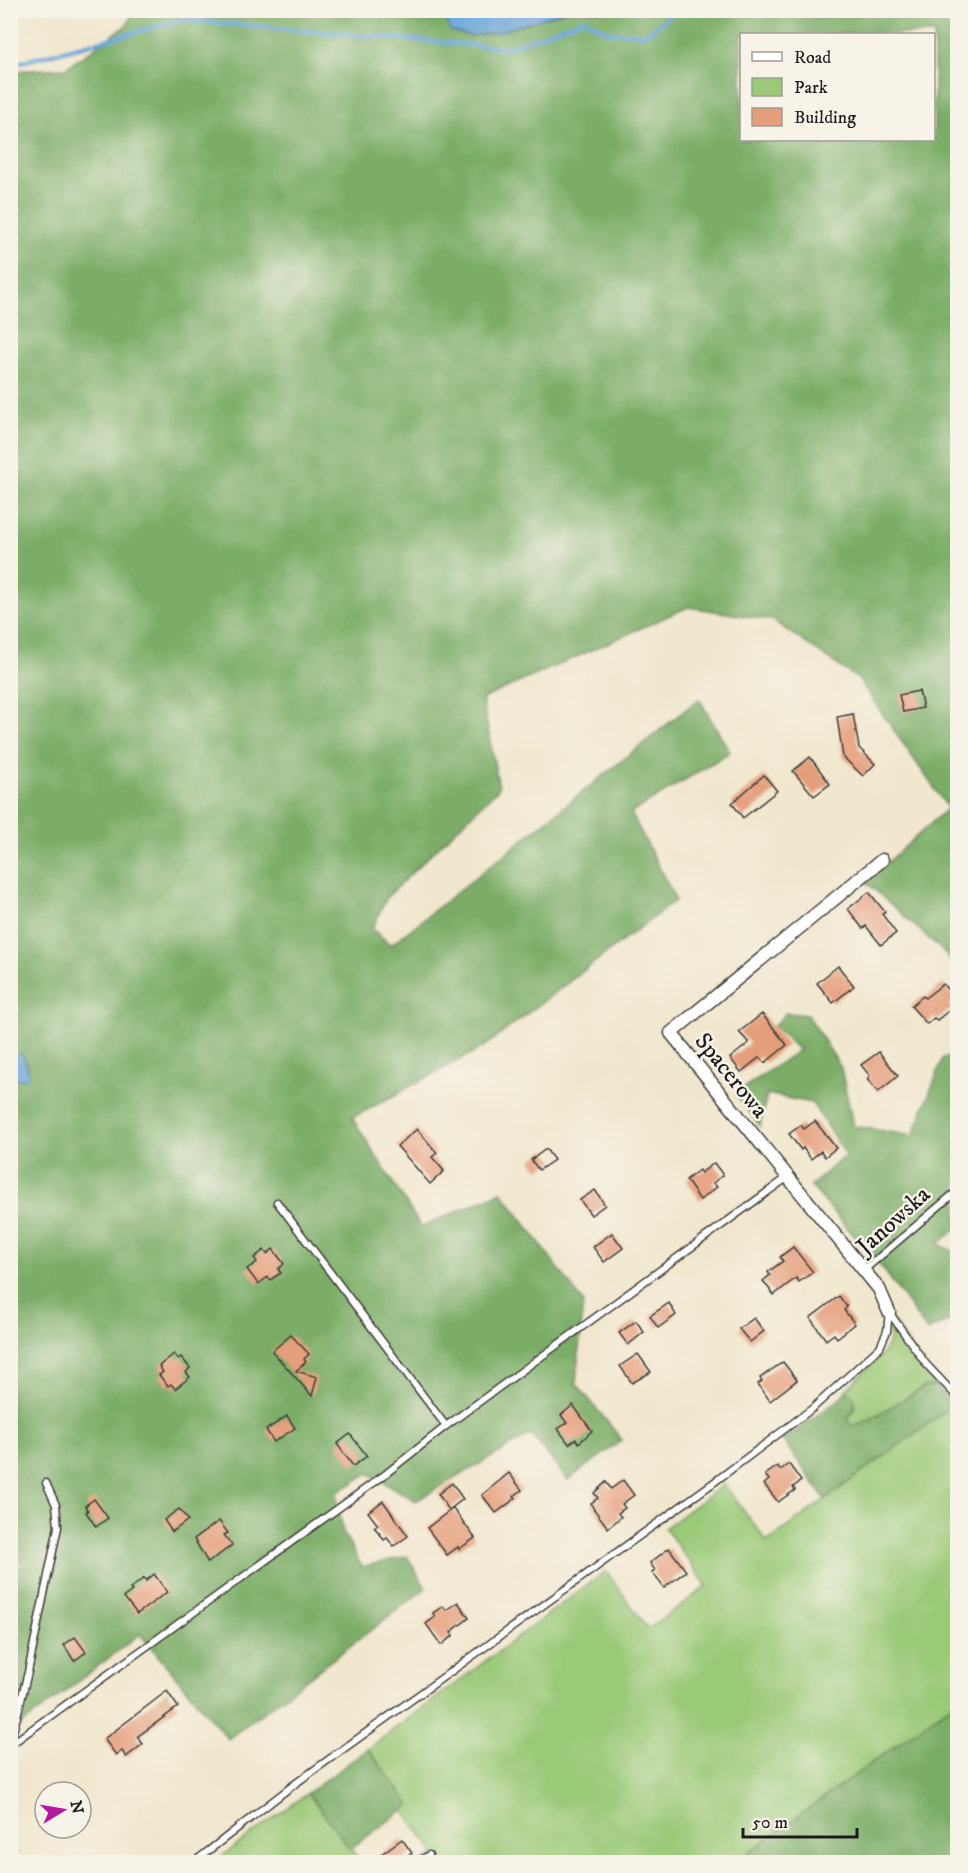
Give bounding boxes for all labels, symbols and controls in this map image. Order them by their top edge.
legend [740,33,935,141]
text: Road [794,47,831,69]
text: Park [794,77,828,99]
text: Building [794,107,856,129]
street label: Spacerowa [688,1027,775,1125]
street label: Janowska [849,1179,937,1263]
north arrow [33,1780,93,1840]
text: N [66,1799,88,1816]
scale bar [743,1801,857,1839]
text: 50 m [752,1812,788,1834]

